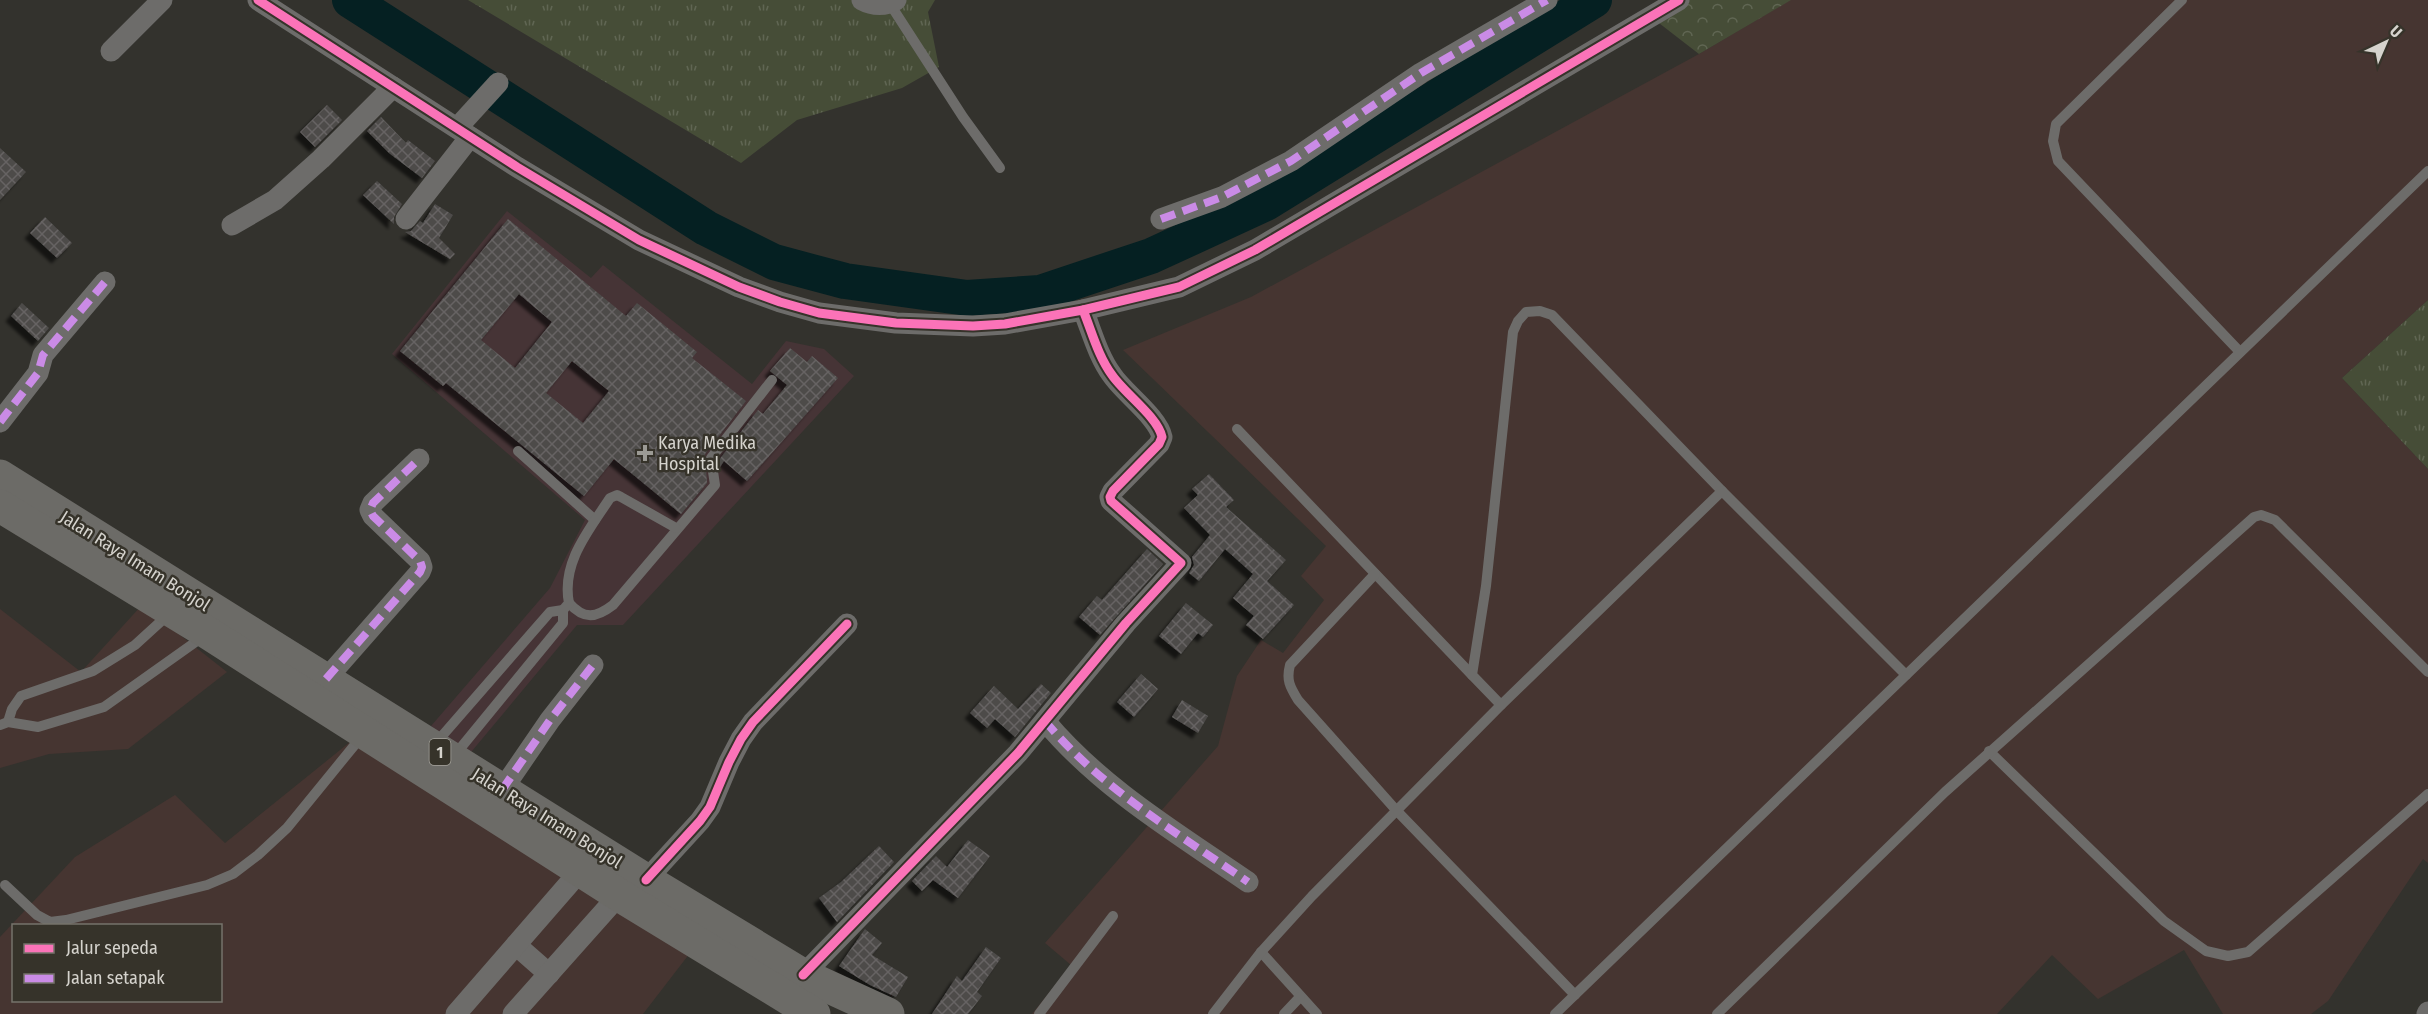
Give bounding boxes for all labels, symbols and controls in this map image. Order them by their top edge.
north arrow [2356,12,2416,72]
text: U [2386,21,2406,42]
place label: Karya Medika Hospital [658,432,756,475]
marker: Karya Medika Hospital [636,444,654,462]
street label: Jalan Raya Imam Bonjol [56,506,214,616]
road number: 1 [430,739,450,765]
street label: Jalan Raya Imam Bonjol [468,763,626,873]
legend [12,924,222,1002]
text: Jalur sepeda [66,937,158,959]
text: Jalan setapak [66,967,165,989]

